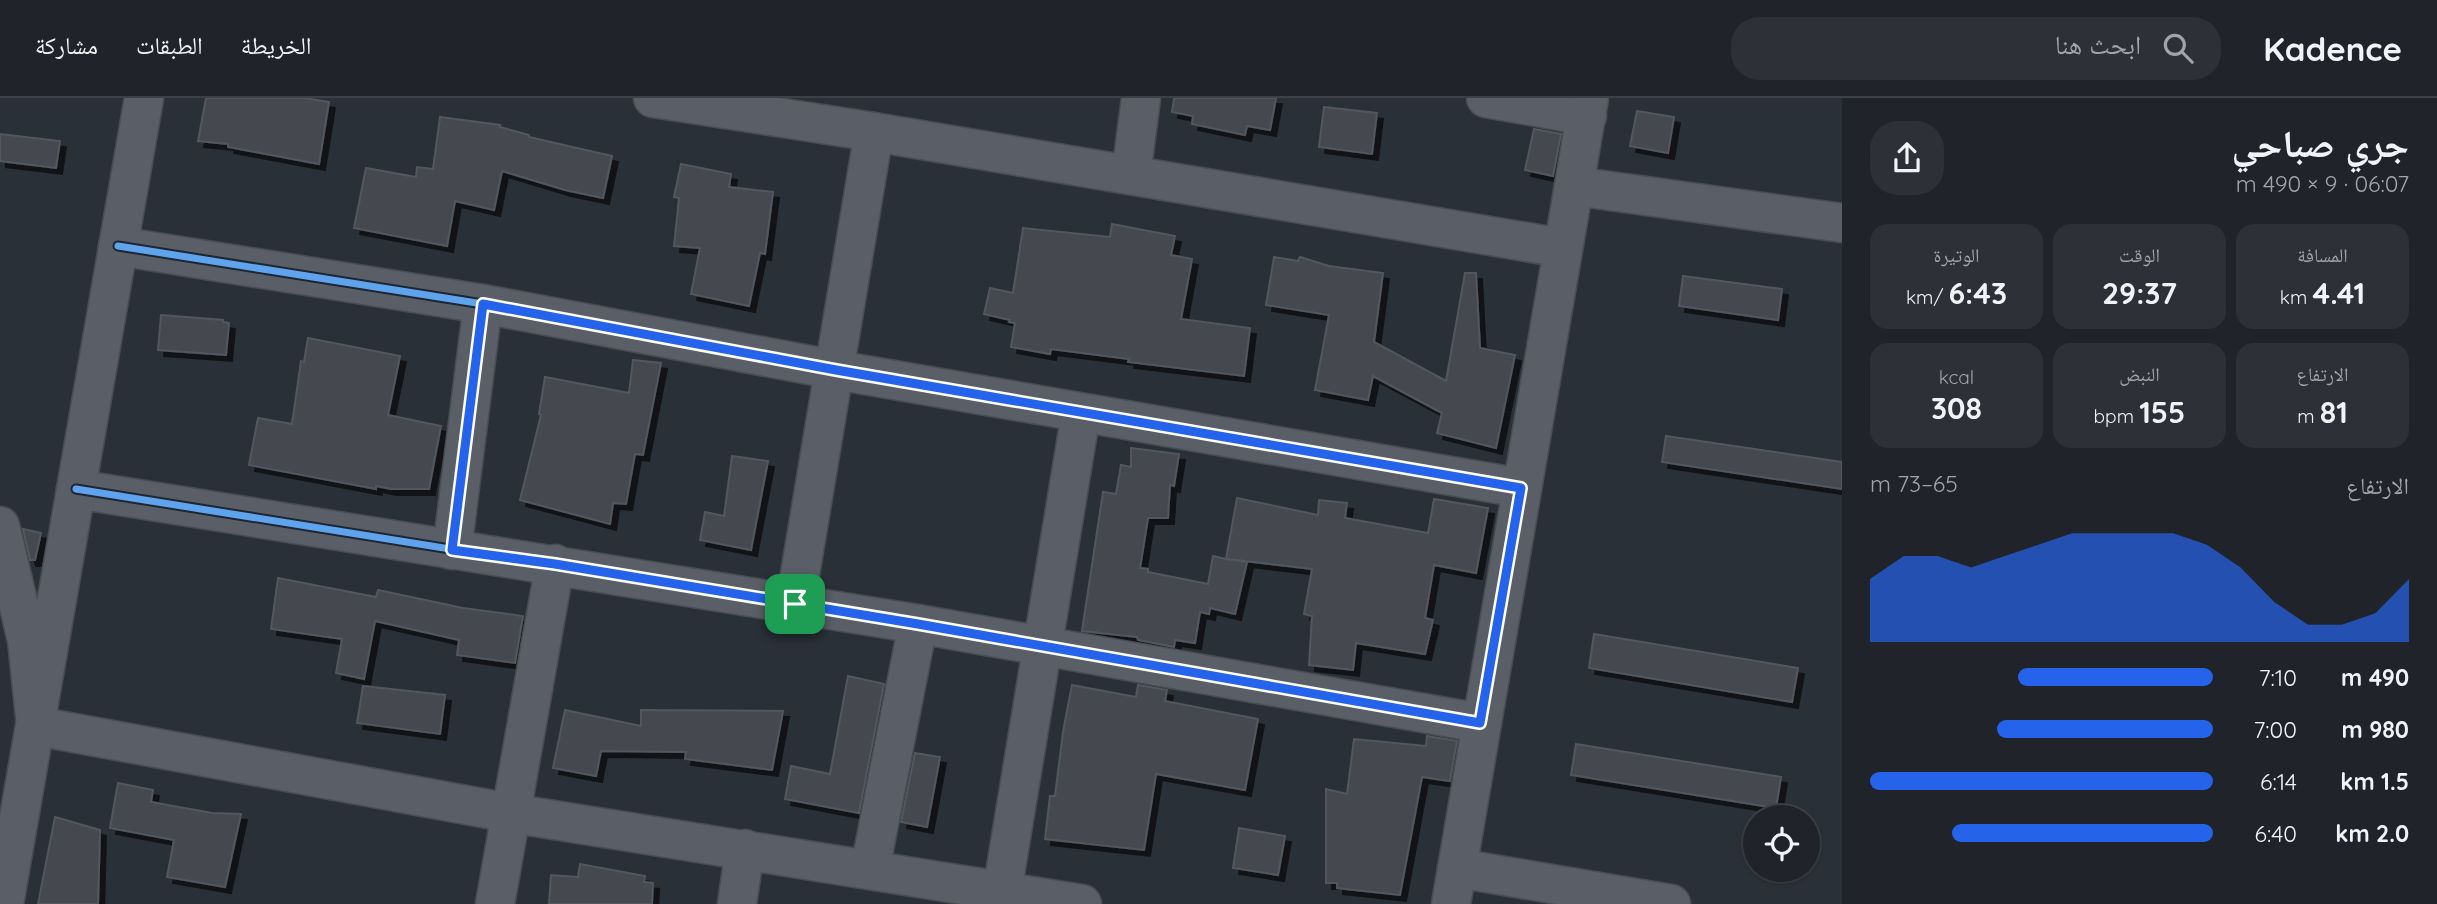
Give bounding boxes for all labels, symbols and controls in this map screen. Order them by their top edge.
search box [1731,17,2221,80]
text: ابحث هنا [2055,28,2141,61]
text: Kadence [2263,28,2402,69]
icon: search [2159,29,2197,67]
text: مشاركة [35,30,98,60]
text: الطبقات [136,30,203,60]
text: الخريطة [241,30,311,60]
text: جري صباحي [2231,119,2409,167]
button: share [1870,121,1944,195]
text: 06:07 · 9 × 490 m [2236,169,2409,198]
text: الوتيرة [1933,243,1980,267]
text: الوقت [2119,243,2160,267]
text: المسافة [2297,243,2348,267]
text: 6:43 [1949,274,2007,312]
text: 29:37 [2102,274,2177,312]
text: 4.41 [2313,274,2365,312]
text: /km [1906,285,1949,309]
text: km [2280,285,2313,309]
text: النبض [2119,362,2160,386]
text: الارتفاع [2297,362,2348,386]
text: kcal [1939,365,1974,389]
text: 308 [1931,389,1982,427]
text: 155 [2139,393,2185,431]
text: 81 [2320,393,2348,431]
text: bpm [2094,404,2139,428]
text: m [2297,404,2320,428]
text: 65–73 m [1870,469,1958,498]
text: الارتفاع [2346,471,2409,500]
pin [765,574,825,634]
icon: arrive [776,585,814,623]
text: 7:10 [2259,663,2297,692]
text: 490 m [2341,663,2409,692]
text: 7:00 [2254,715,2297,744]
text: 980 m [2342,715,2409,744]
text: 6:14 [2260,767,2297,796]
text: 1.5 km [2340,767,2409,796]
map controls [1743,805,1820,882]
button: locate [1743,805,1820,882]
text: 6:40 [2255,819,2297,848]
text: 2.0 km [2335,819,2409,848]

